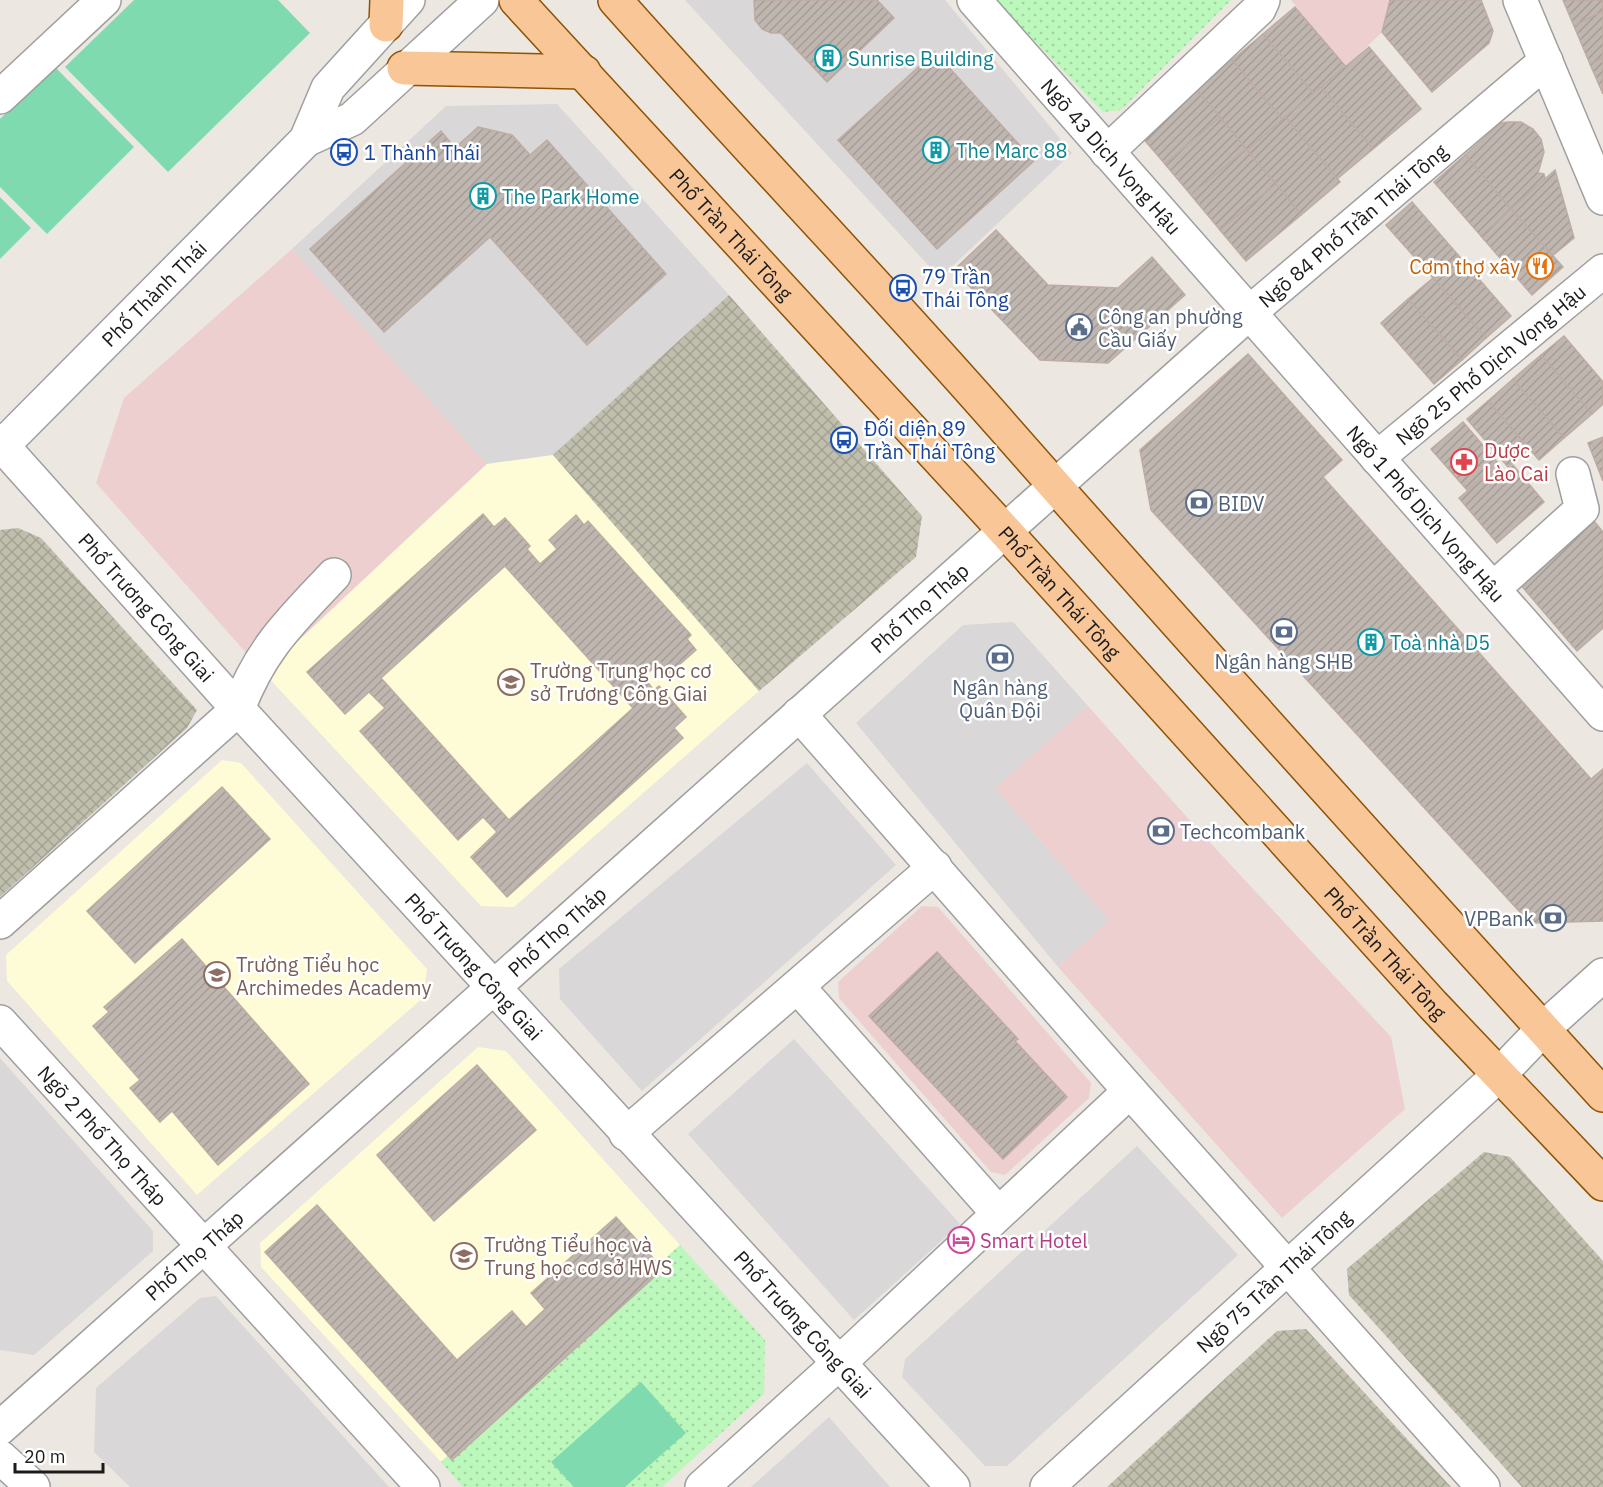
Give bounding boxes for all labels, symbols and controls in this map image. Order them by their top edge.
building icon: Sunrise Building [813,43,843,73]
place label: Sunrise Building [848,45,994,72]
street label: Ngõ 43 Dịch Vọng Hậu [1035,72,1188,240]
building icon: The Marc 88 [921,135,951,165]
bus stop icon: 1 Thành Thái [329,137,359,167]
place label: The Marc 88 [956,137,1067,164]
street label: Ngõ 84 Phố Trần Thái Tông [1252,137,1453,313]
place label: 1 Thành Thái [364,139,480,166]
street label: Phố Trần Thái Tông [664,162,799,306]
building icon: The Park Home [468,181,498,211]
place label: The Park Home [502,183,639,210]
street label: Phố Thành Thái [95,235,212,352]
restaurant icon: Cơm thợ xây [1525,251,1555,281]
place label: Cơm thợ xây [1409,253,1520,280]
place label: 79 Trần Thái Tông [922,263,1009,313]
bus stop icon: 79 Trần Thái Tông [888,273,918,303]
street label: Ngõ 25 Phố Dịch Vọng Hậu [1390,278,1591,451]
place label: Công an phường Cầu Giấy [1098,303,1243,353]
public building icon: Công an phường Cầu Giấy [1064,312,1094,342]
place label: Đối diện 89 Trần Thái Tông [864,415,995,465]
street label: Ngõ 1 Phố Dịch Vọng Hậu [1341,419,1511,607]
bus stop icon: Đối diện 89 Trần Thái Tông [829,425,859,455]
place label: Dược Lào Cai [1484,437,1549,487]
pharmacy icon: Dược Lào Cai [1449,447,1479,477]
bank icon: BIDV [1184,488,1214,518]
place label: BIDV [1218,490,1264,517]
street label: Phố Trần Thái Tông [993,520,1127,665]
street label: Phố Trương Công Giai [73,527,221,687]
street label: Phố Thọ Tháp [864,556,974,659]
bank icon: Ngân hàng SHB [1269,617,1299,647]
building icon: Toà nhà D5 [1356,627,1386,657]
place label: Toà nhà D5 [1390,629,1490,656]
bank icon: Ngân hàng Quân Đội [985,643,1015,673]
place label: Ngân hàng SHB [1215,648,1353,675]
place label: Trường Trung học cơ sở Trương Công Giai [530,657,711,707]
school or university icon: Trường Trung học cơ sở Trương Công Giai [496,667,526,697]
place label: Ngân hàng Quân Đội [952,674,1048,724]
bank icon: Techcombank [1146,816,1176,846]
place label: Techcombank [1180,818,1306,845]
street label: Phố Thọ Tháp [502,880,612,982]
street label: Phố Trần Thái Tông [1319,880,1453,1025]
street label: Phố Trương Công Giai [399,886,549,1046]
bank icon: VPBank [1538,903,1568,933]
place label: VPBank [1464,905,1534,932]
place label: Trường Tiểu học Archimedes Academy [236,951,431,1001]
school or university icon: Trường Tiểu học Archimedes Academy [202,960,232,990]
street label: Ngõ 2 Phố Thọ Tháp [32,1059,174,1211]
street label: Ngõ 75 Trần Thái Tông [1190,1203,1357,1358]
street label: Phố Thọ Tháp [139,1204,249,1306]
hotel icon: Smart Hotel [946,1225,976,1255]
place label: Smart Hotel [980,1227,1088,1254]
place label: Trường Tiểu học và Trung học cơ sở HWS [484,1231,672,1281]
school or university icon: Trường Tiểu học và Trung học cơ sở HWS [449,1241,479,1271]
street label: Phố Trương Công Giai [728,1244,878,1403]
scale bar [15,1436,104,1474]
text: 20 m [24,1445,66,1468]

